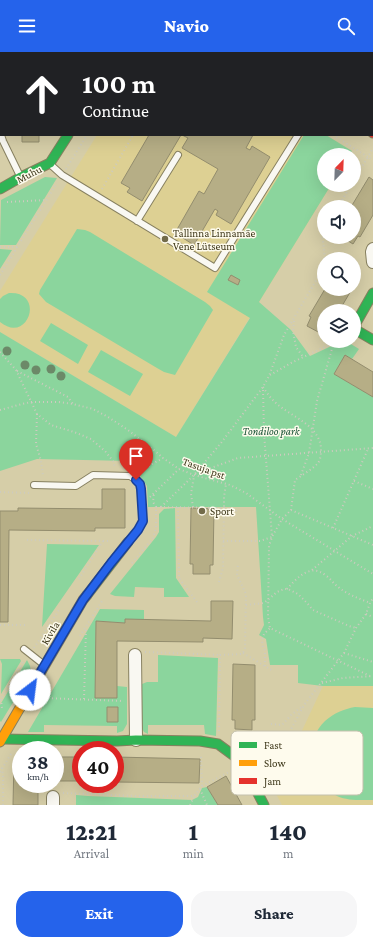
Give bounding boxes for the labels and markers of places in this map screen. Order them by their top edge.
place label: Tallinna Linnamäe Vene Lütseum [173,227,256,252]
marker: Tallinna Linnamäe Vene Lütseum [160,234,170,244]
pin [119,439,153,480]
place label: Sport [210,505,234,518]
marker: Sport [197,506,207,516]

